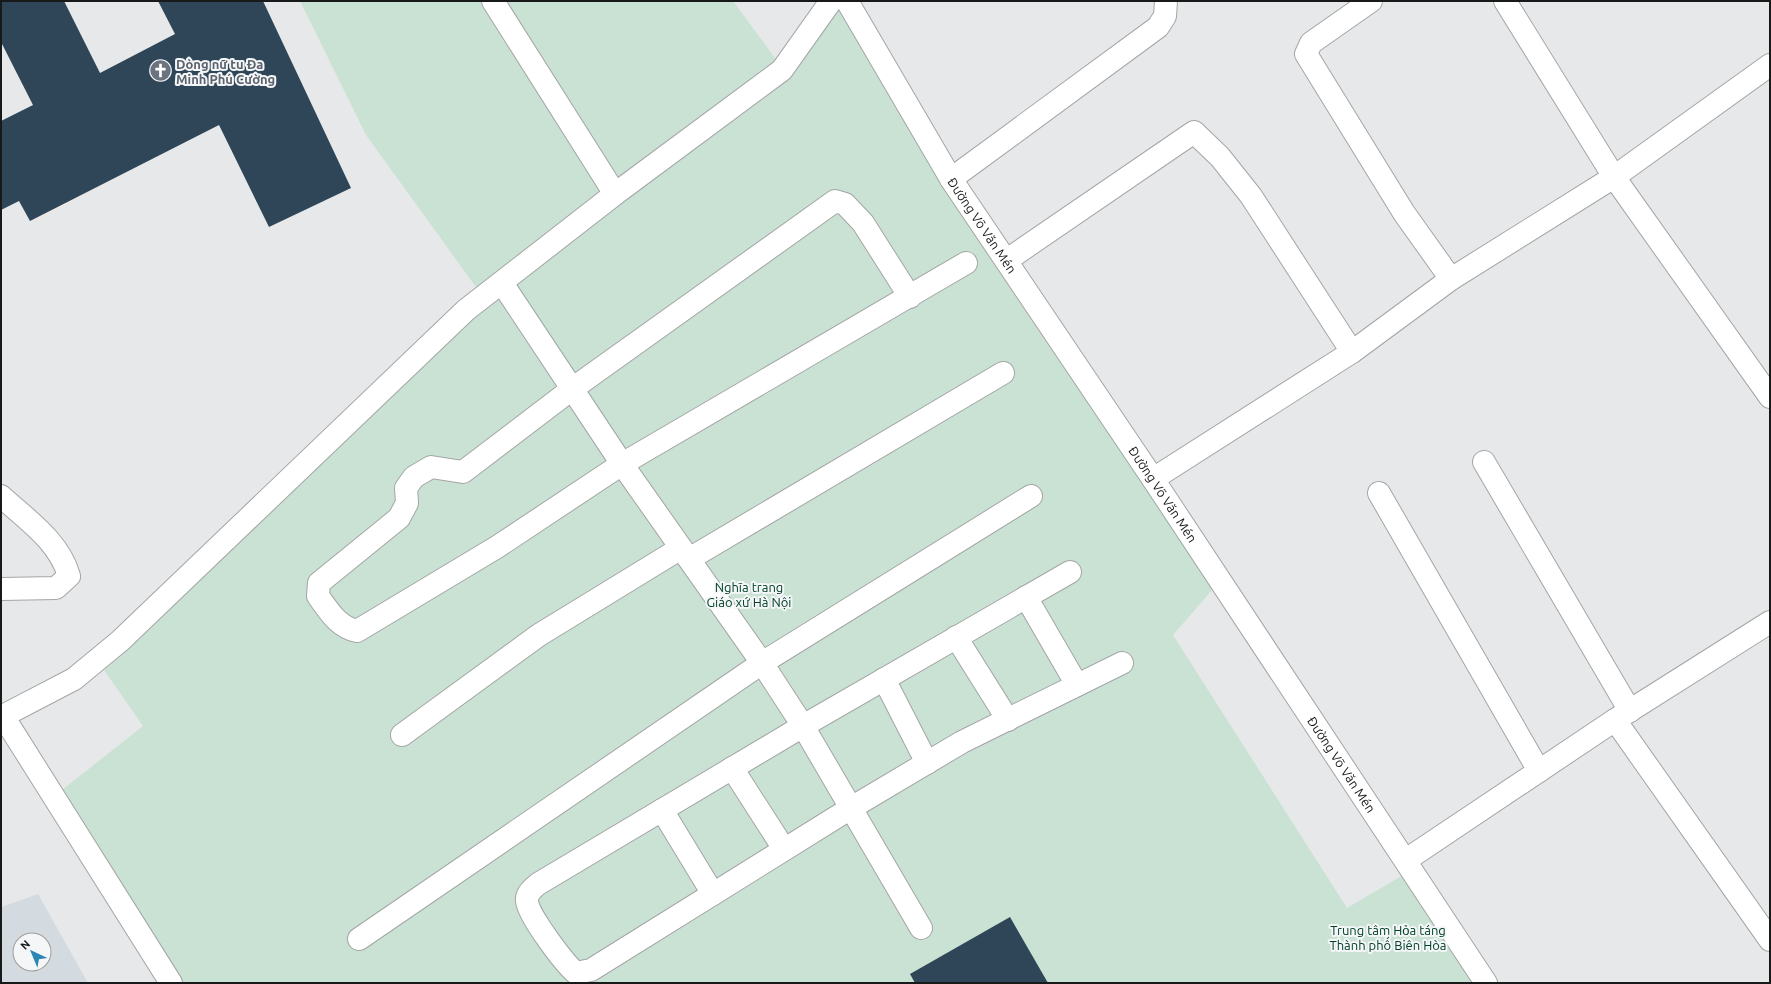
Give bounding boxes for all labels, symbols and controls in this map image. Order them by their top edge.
place label: Dòng nữ tu Đa Minh Phú Cường [176,57,275,86]
church icon: Dòng nữ tu Đa Minh Phú Cường [148,58,174,84]
street label: Đường Võ Văn Mén [945,175,1019,276]
street label: Đường Võ Văn Mén [1126,444,1200,545]
park label: Nghĩa trang Giáo xứ Hà Nội [706,580,792,610]
street label: Đường Võ Văn Mén [1305,714,1378,815]
park label: Trung tâm Hỏa táng Thành phố Biên Hòa [1329,923,1447,952]
north arrow [12,932,52,972]
text: N [18,938,32,952]

